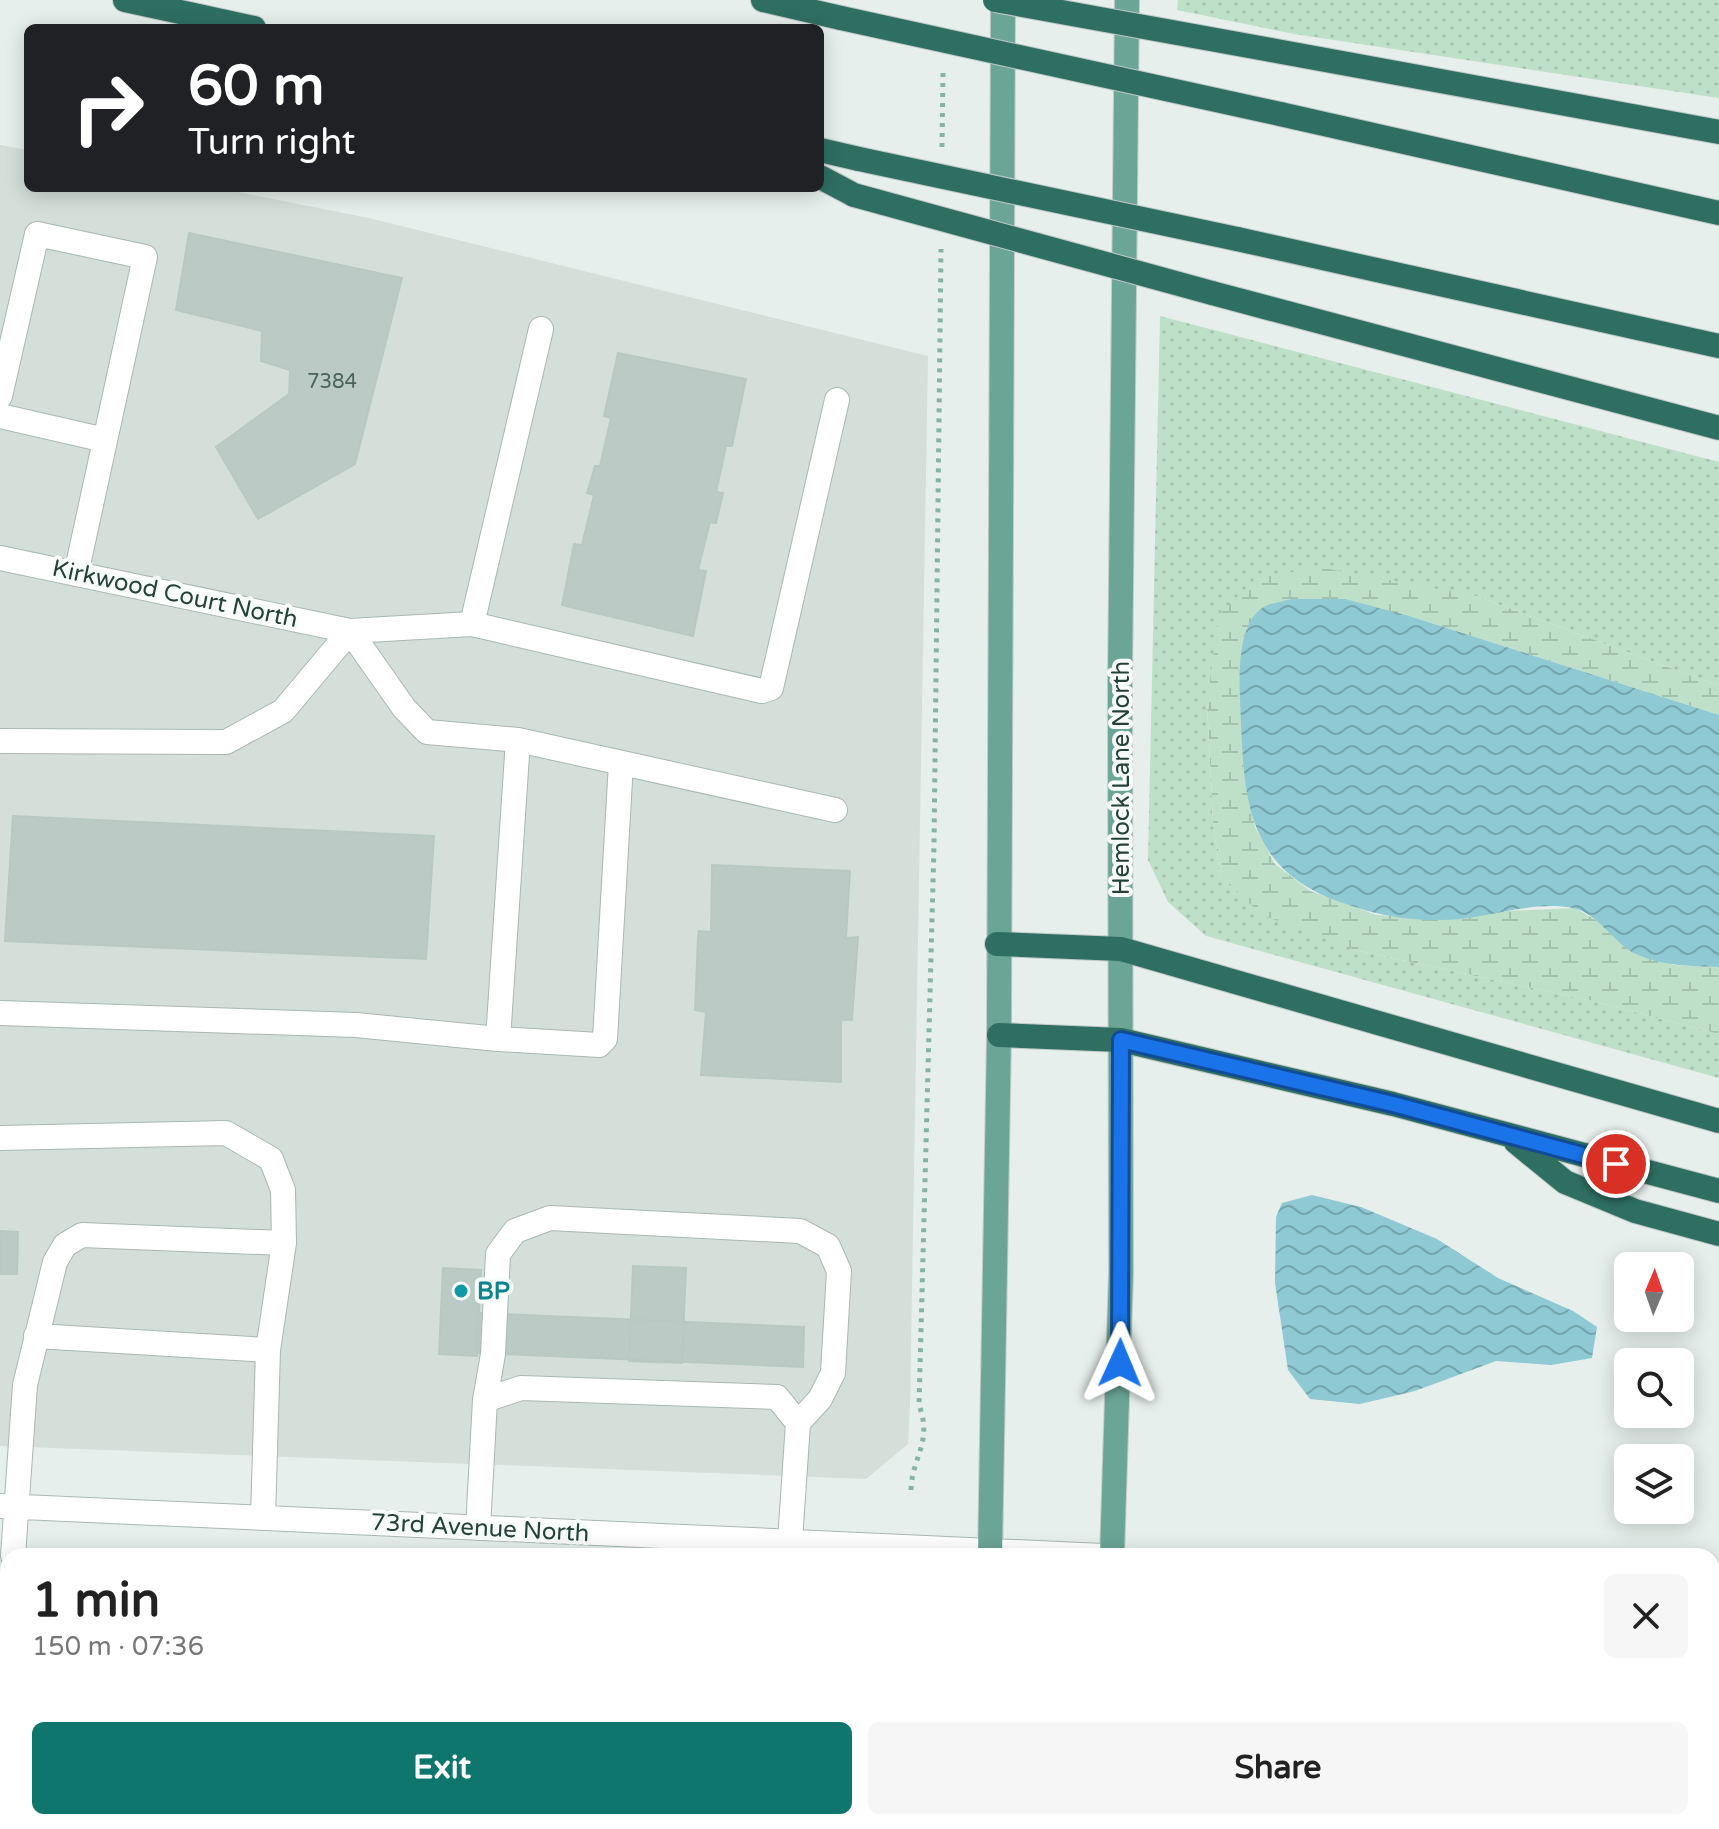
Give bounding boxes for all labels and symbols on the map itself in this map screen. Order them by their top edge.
house number: 7384 [307,370,357,394]
street label: Kirkwood Court North [50,554,300,634]
street label: Hemlock Lane North [1107,661,1136,895]
pin [1582,1130,1650,1198]
north arrow [1614,1252,1694,1332]
place label: BP [477,1277,510,1306]
marker: BP [452,1282,470,1300]
position arrow [1078,1321,1162,1405]
street label: 73rd Avenue North [370,1508,590,1548]

